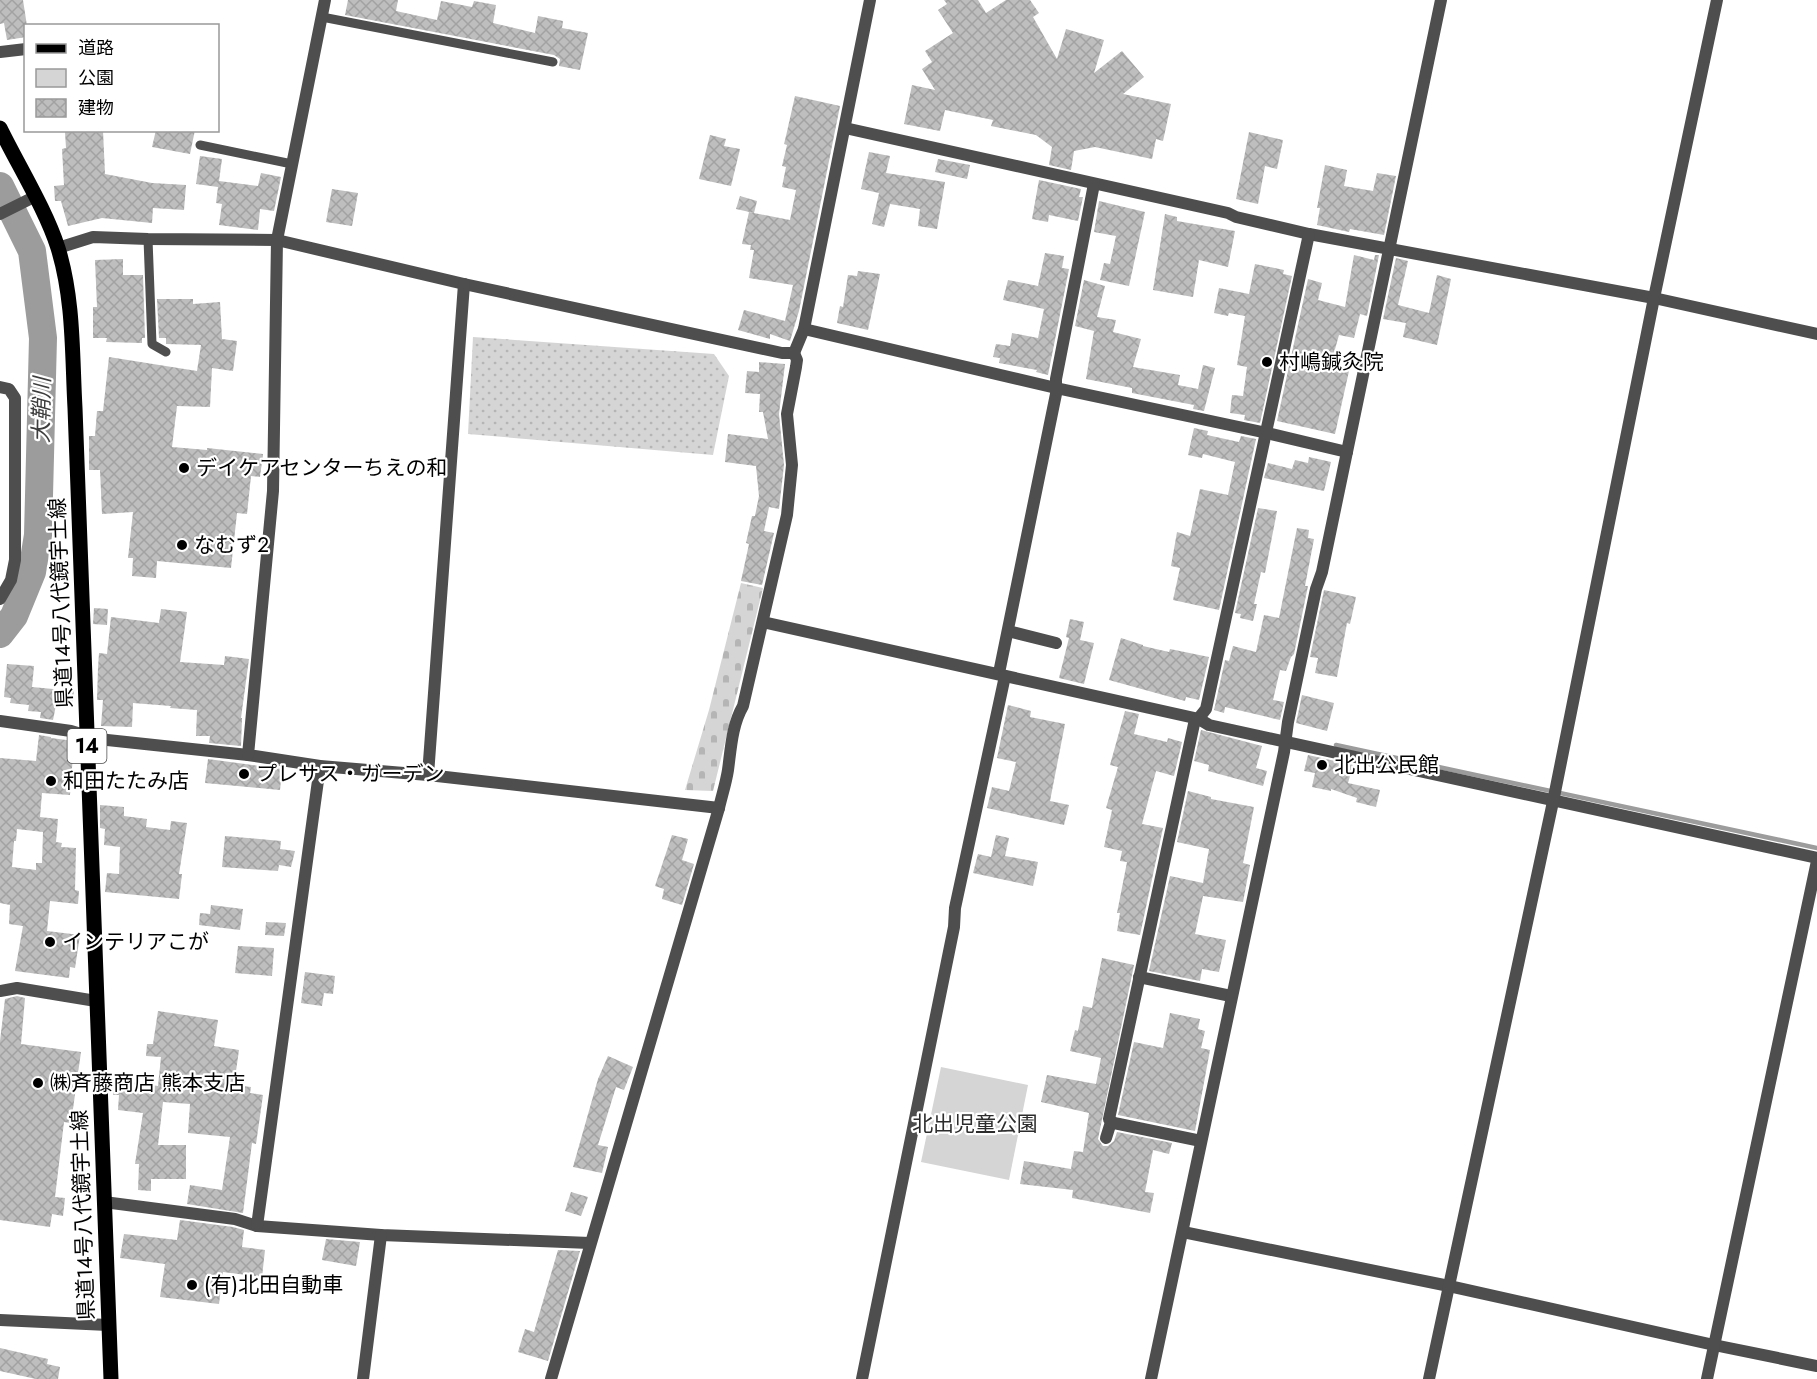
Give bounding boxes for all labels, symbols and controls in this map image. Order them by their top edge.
legend [24,24,219,132]
text: 道路 [78,35,114,61]
text: 公園 [78,65,114,91]
text: 建物 [78,95,114,121]
place label: 村嶋鍼灸院 [1279,347,1384,377]
marker: 村嶋鍼灸院 [1260,355,1274,369]
water label: 大鞘川 [24,375,58,443]
place label: デイケアセンターちえの和 [196,453,448,483]
marker: デイケアセンターちえの和 [177,461,191,475]
street label: 県道14号八代鏡宇土線 [42,497,80,709]
place label: なむず２ [194,530,269,560]
marker: なむず２ [175,538,189,552]
road number: 14 [68,729,106,763]
place label: 北出公民館 [1334,750,1439,780]
marker: 北出公民館 [1315,758,1329,772]
place label: プレサス・ガーデン [256,759,445,789]
place label: 和田たたみ店 [63,766,189,796]
marker: プレサス・ガーデン [237,767,251,781]
marker: 和田たたみ店 [44,774,58,788]
place label: インテリアこが [62,927,209,957]
marker: インテリアこが [43,935,57,949]
place label: ㈱斉藤商店 熊本支店 [50,1068,245,1098]
marker: ㈱斉藤商店 熊本支店 [31,1076,45,1090]
street label: 県道14号八代鏡宇土線 [64,1109,102,1321]
park label: 北出児童公園 [912,1109,1038,1139]
place label: (有)北田自動車 [204,1270,343,1300]
marker: (有)北田自動車 [185,1278,199,1292]

